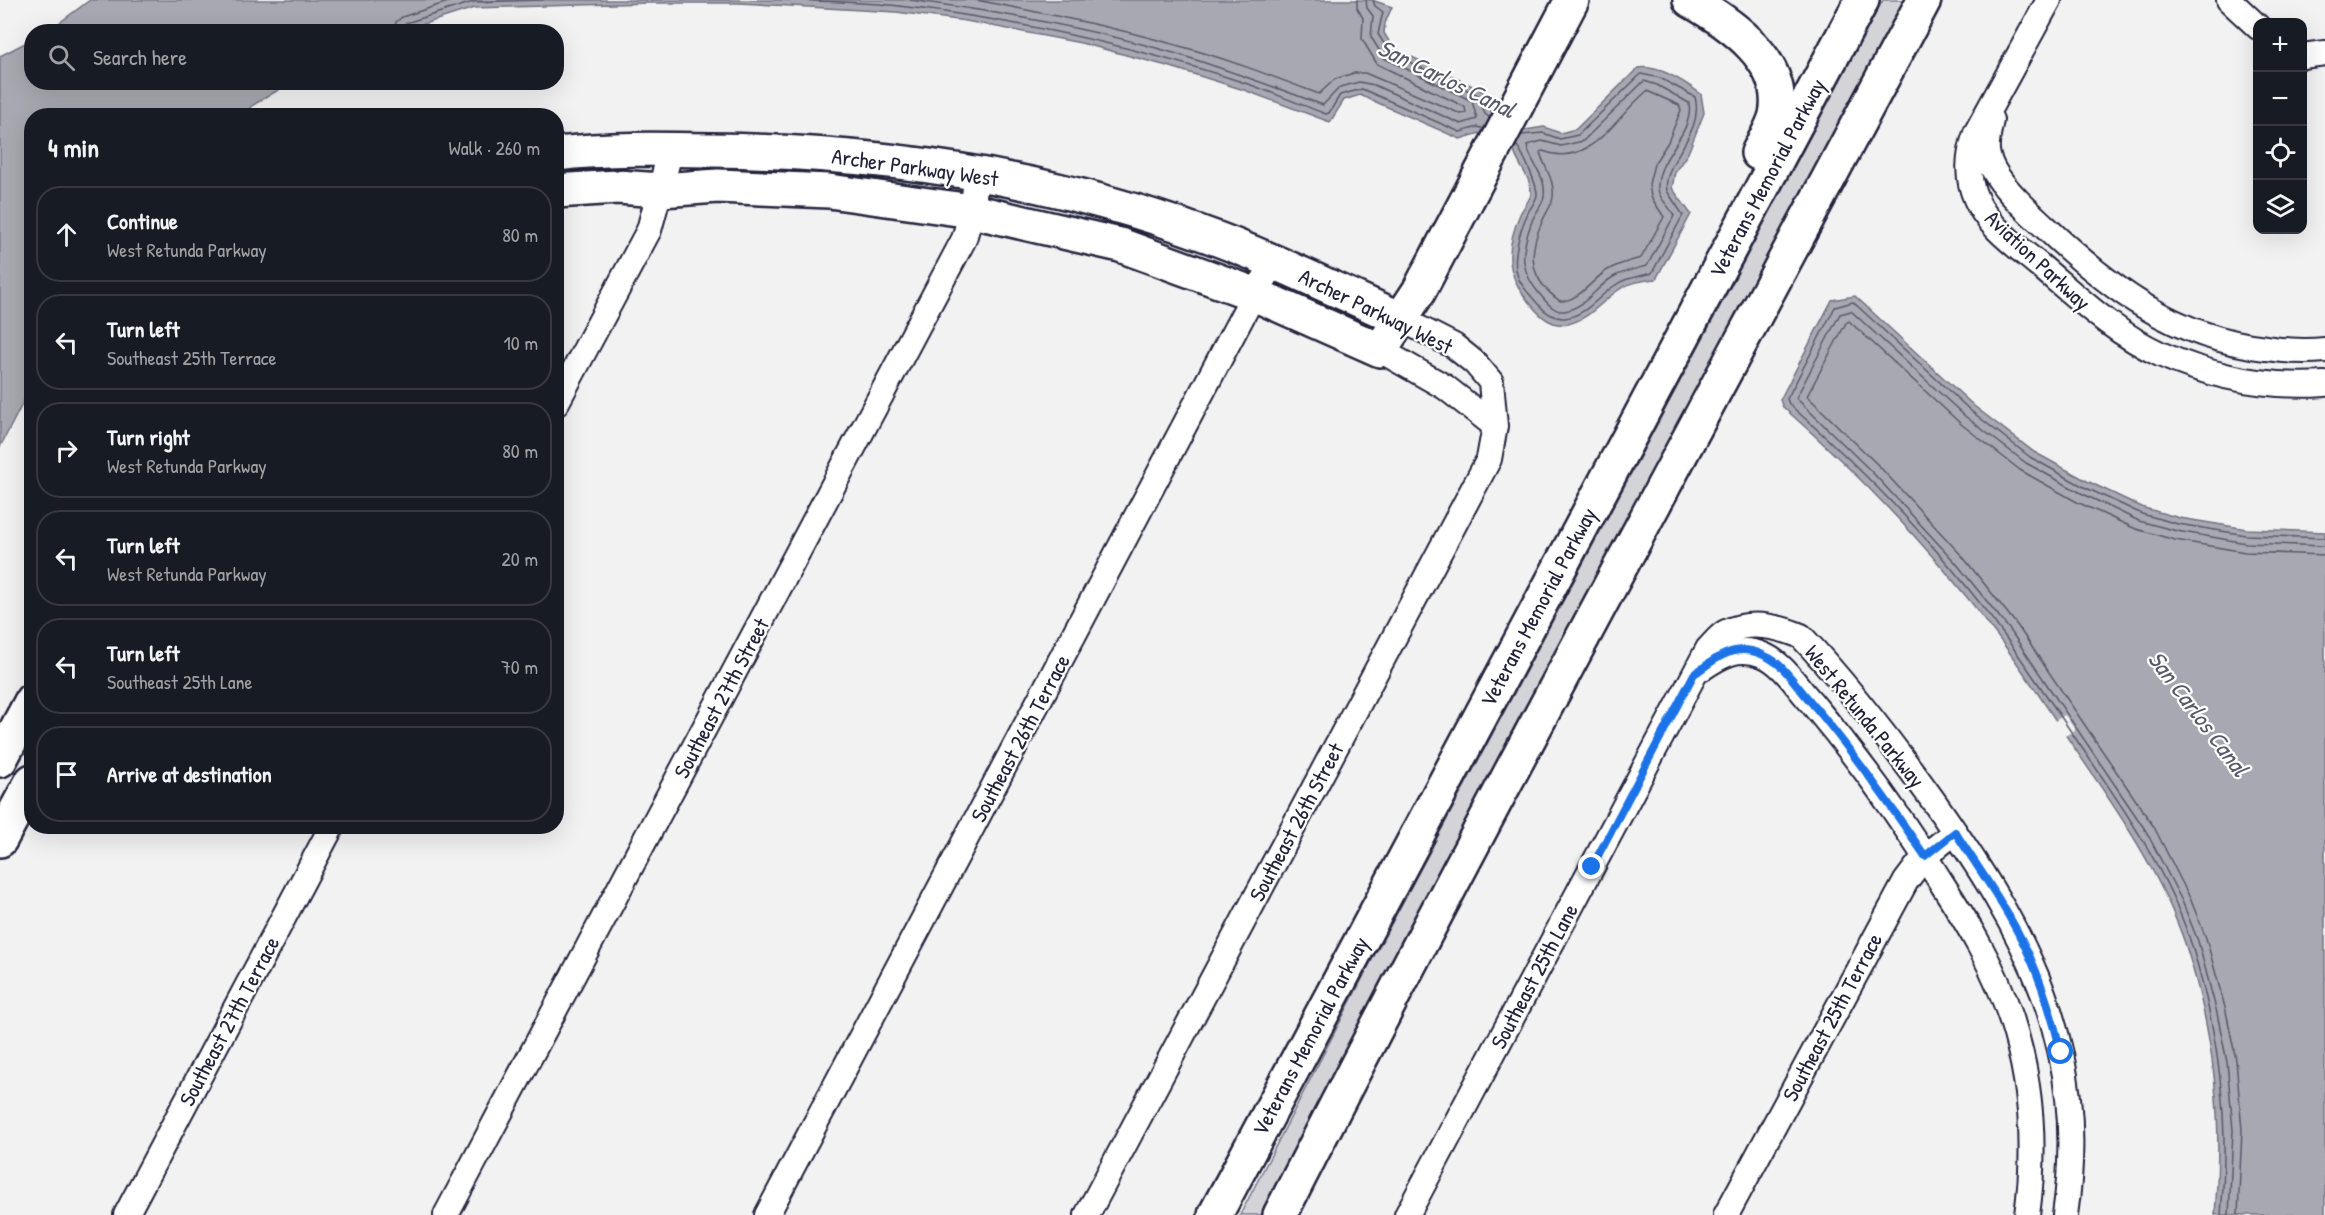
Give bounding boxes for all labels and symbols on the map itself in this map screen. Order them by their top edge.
water label: San Carlos Canal [1373,31,1522,126]
street label: Veterans Memorial Parkway [1702,73,1832,283]
street label: Archer Parkway West [830,140,1000,194]
street label: Aviation Parkway [1979,203,2097,317]
street label: Archer Parkway West [1294,261,1458,361]
street label: Veterans Memorial Parkway [1473,502,1603,712]
street label: Southeast 27th Street [666,612,776,783]
street label: West Retunda Parkway [1798,638,1932,794]
water label: San Carlos Canal [2142,644,2257,783]
street label: Southeast 26th Terrace [963,649,1077,827]
street label: Southeast 26th Street [1242,737,1351,906]
route end [1578,853,1604,879]
street label: Southeast 25th Lane [1483,898,1585,1054]
street label: Southeast 25th Terrace [1775,927,1889,1106]
street label: Southeast 27th Terrace [172,931,286,1111]
street label: Veterans Memorial Parkway [1245,931,1375,1141]
route start [2047,1038,2073,1064]

